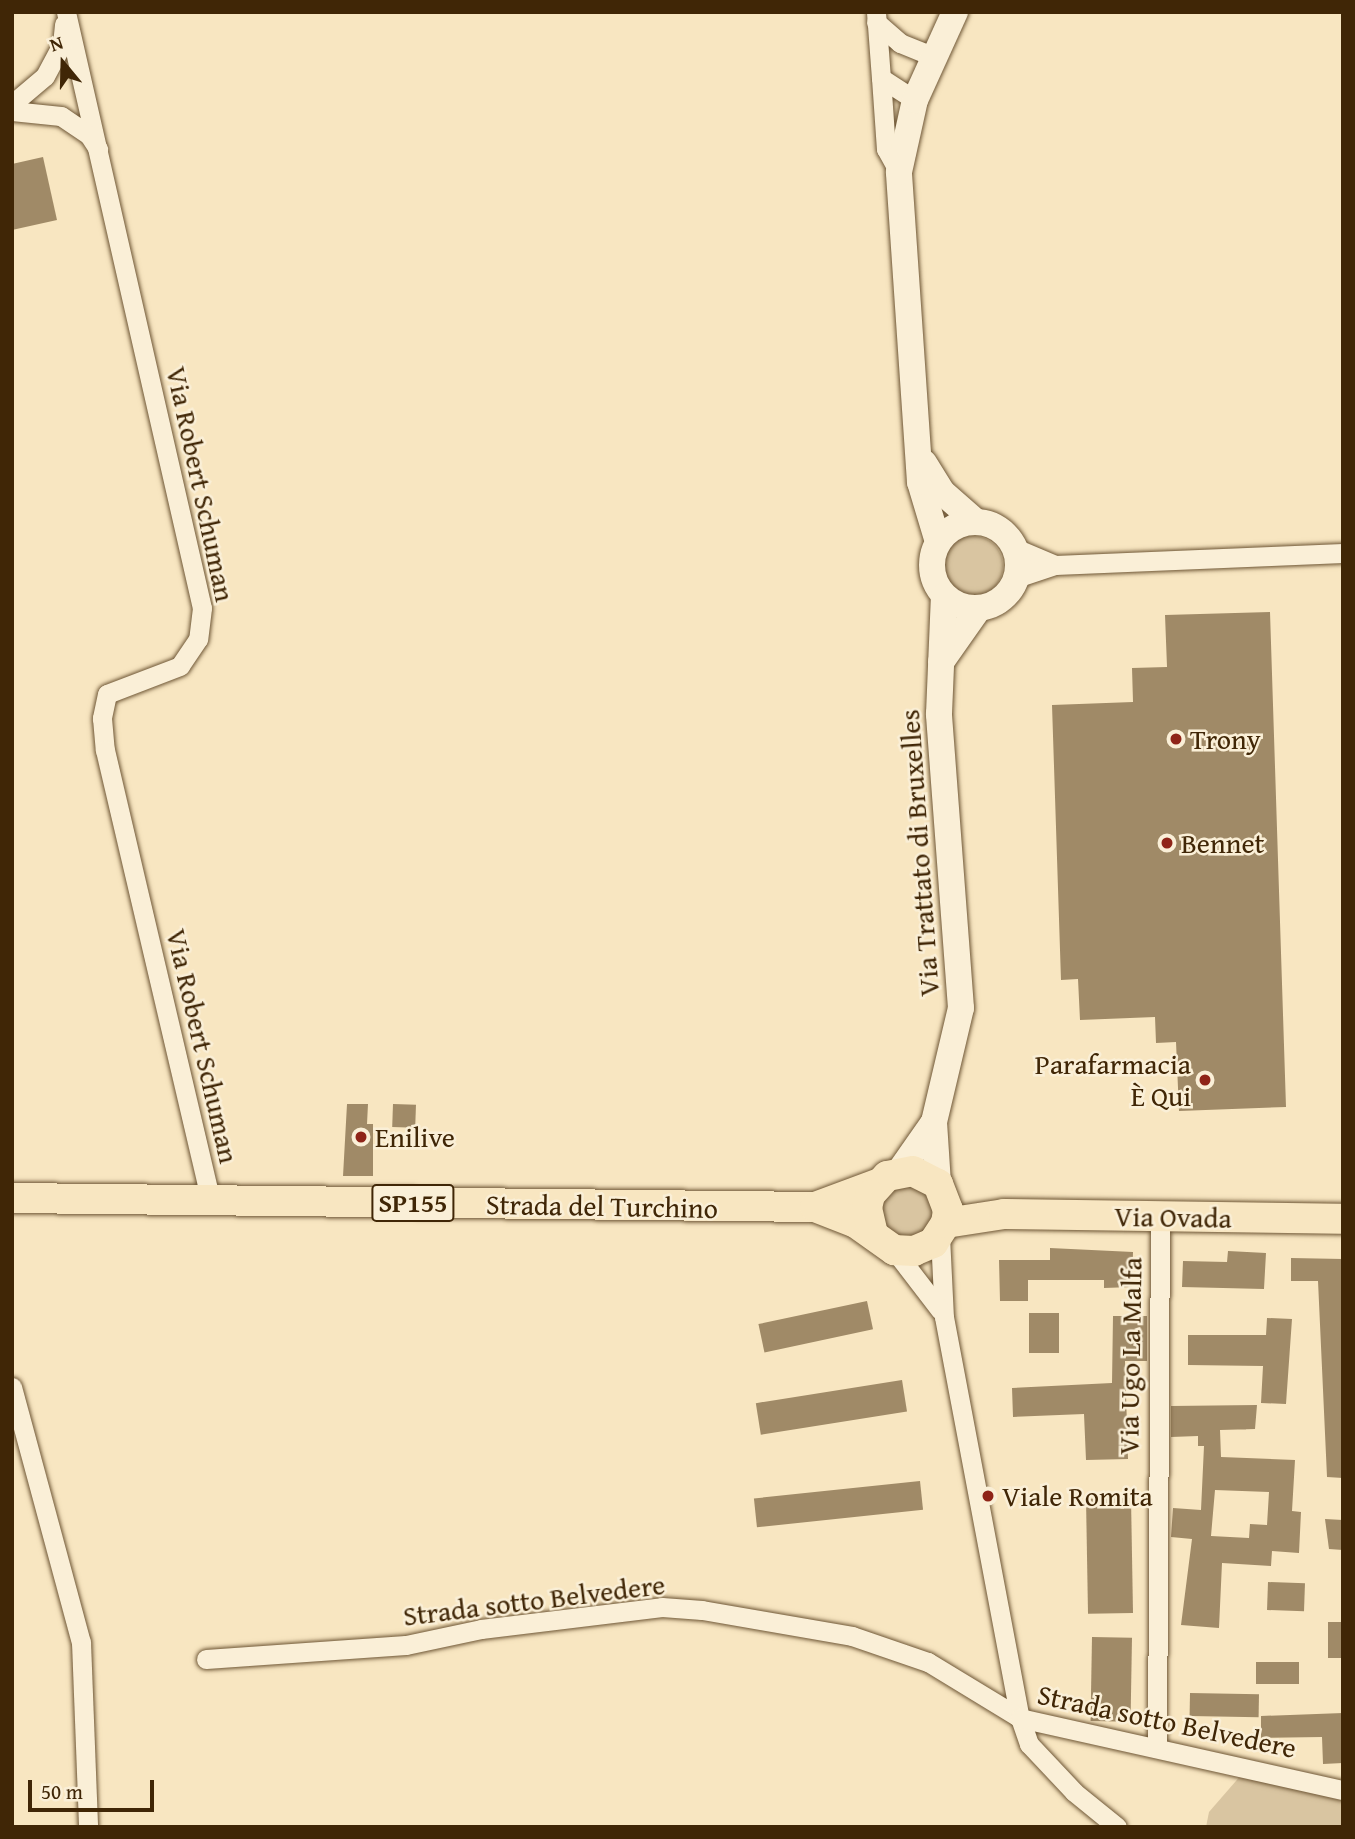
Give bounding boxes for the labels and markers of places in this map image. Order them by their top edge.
place label: Trony [1190,722,1261,756]
marker: Trony [1168,731,1184,747]
place label: Bennet [1181,826,1264,860]
marker: Bennet [1159,835,1175,851]
place label: Parafarmacia È Qui [1035,1047,1191,1113]
marker: Parafarmacia È Qui [1197,1072,1213,1088]
place label: Enilive [375,1120,455,1154]
marker: Enilive [353,1129,369,1145]
place label: Viale Romita [1002,1479,1153,1513]
marker: Viale Romita [980,1488,996,1504]

